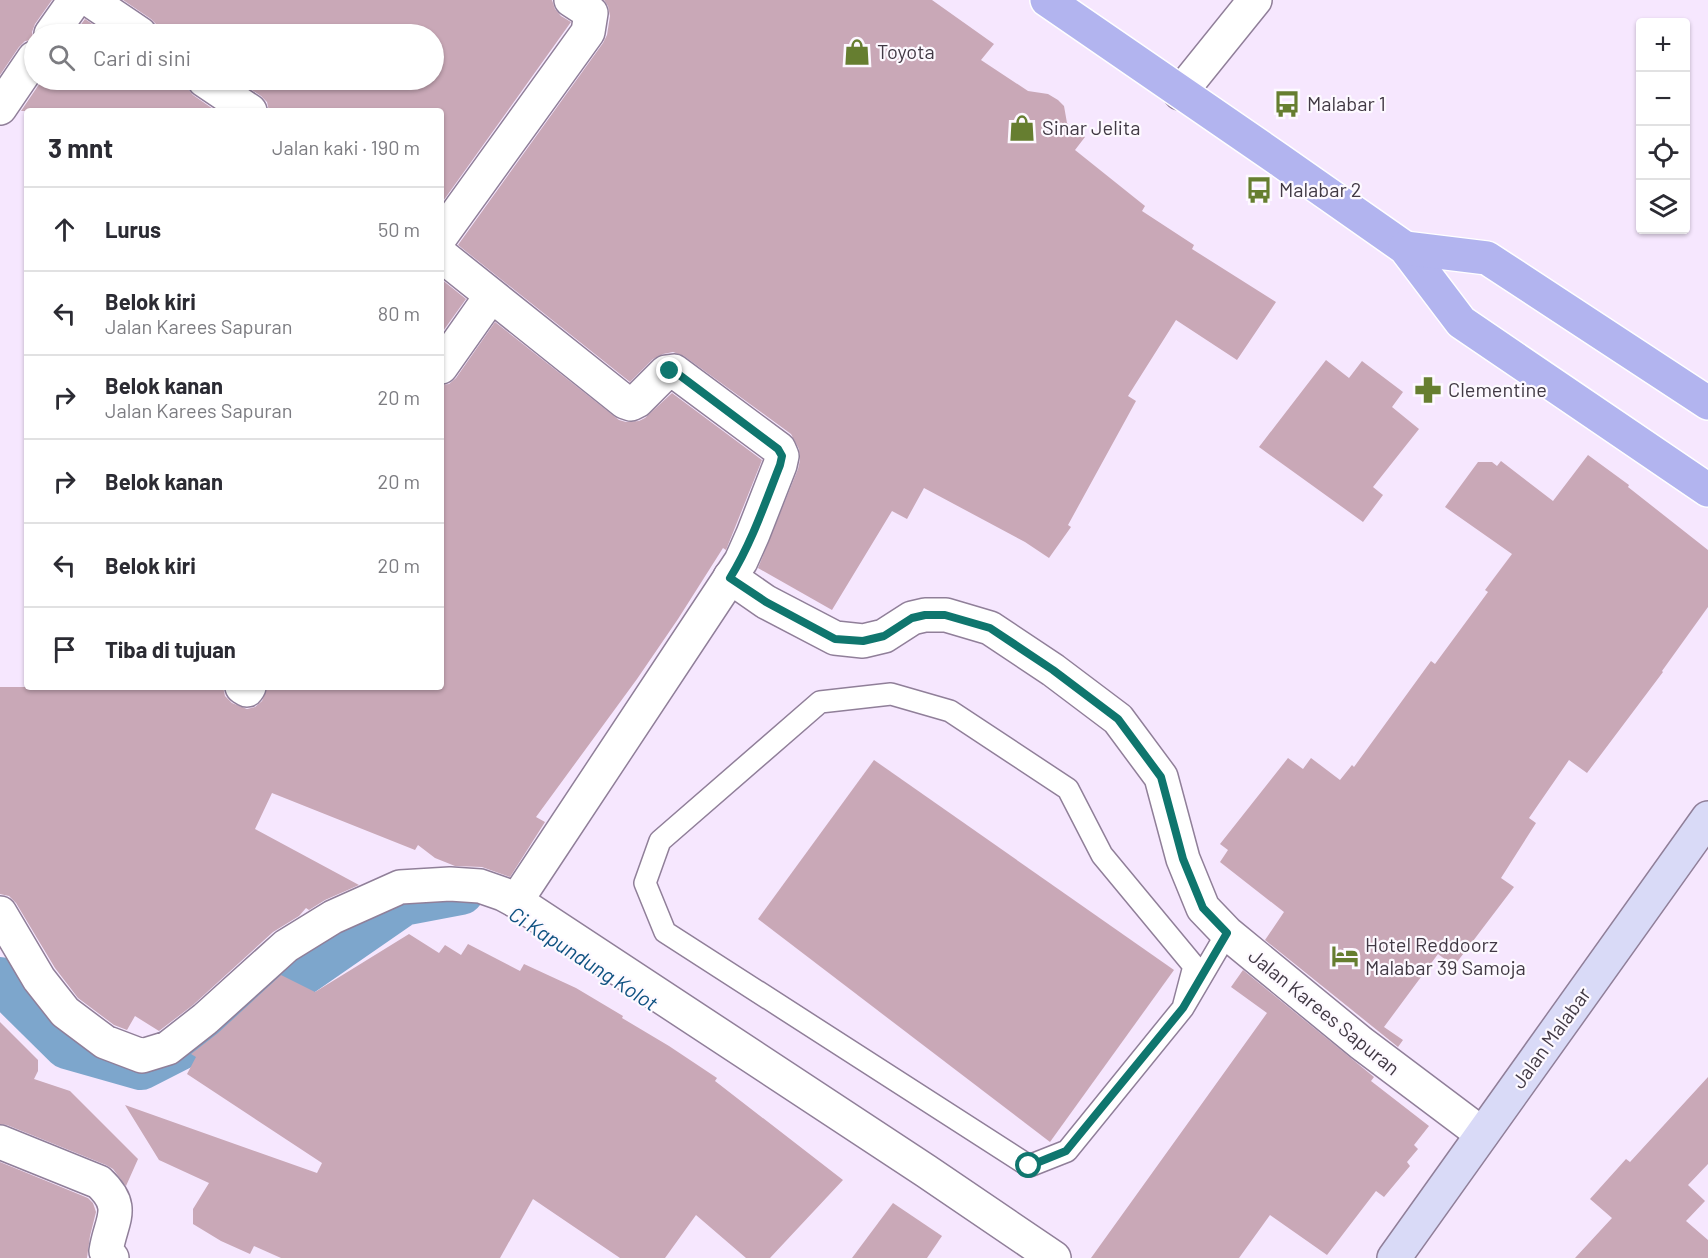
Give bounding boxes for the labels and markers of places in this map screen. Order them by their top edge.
shop icon: Toyota [842,37,872,67]
place label: Toyota [877,39,935,63]
bus stop icon: Malabar 1 [1272,89,1302,119]
place label: Malabar 1 [1307,91,1386,115]
shop icon: Sinar Jelita [1007,113,1037,143]
place label: Sinar Jelita [1042,115,1140,139]
bus stop icon: Malabar 2 [1244,175,1274,205]
place label: Malabar 2 [1279,177,1361,201]
pharmacy icon: Clementine [1413,375,1443,405]
place label: Clementine [1448,377,1547,401]
place label: Hotel Reddoorz Malabar 39 Samoja [1365,932,1526,979]
hotel icon: Hotel Reddoorz Malabar 39 Samoja [1330,941,1360,971]

